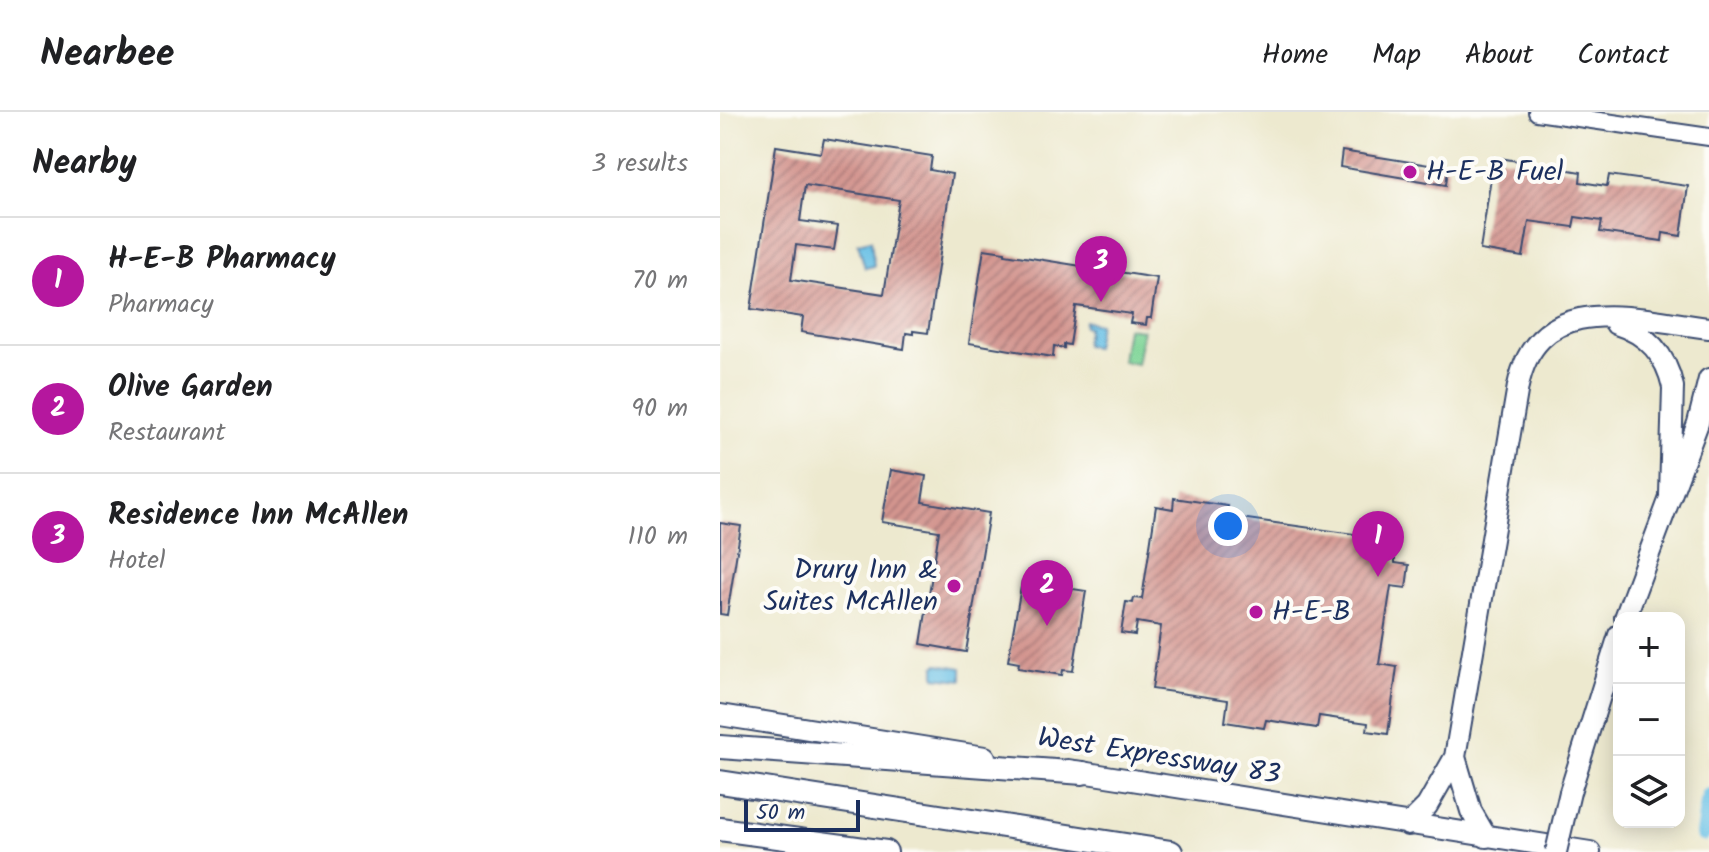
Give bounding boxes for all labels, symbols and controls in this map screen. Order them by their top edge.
text: Nearbee [40,25,174,85]
text: Home [1262,33,1328,78]
text: Map [1372,33,1421,78]
text: About [1465,33,1533,78]
text: Contact [1577,33,1669,78]
text: Nearby [32,137,137,191]
text: 3 results [591,143,688,185]
place label: H-E-B Fuel [1426,150,1564,195]
marker: H-E-B Fuel [1401,163,1419,181]
text: H-E-B Pharmacy [108,236,336,284]
pin: 3 [1075,236,1127,302]
text: 1 [54,260,62,302]
text: 70 m [632,260,688,302]
text: Pharmacy [108,284,214,326]
text: Olive Garden [108,364,273,412]
text: 2 [50,388,66,430]
text: 90 m [631,388,688,430]
text: Restaurant [108,412,225,454]
text: Residence Inn McAllen [108,492,408,540]
your location [1208,506,1248,546]
pin: 1 [1352,511,1404,577]
text: 3 [51,516,65,558]
text: 110 m [628,516,688,558]
text: Hotel [108,540,165,582]
place label: Drury Inn & Suites McAllen [764,548,938,625]
pin: 2 [1021,560,1073,626]
marker: Drury Inn & Suites McAllen [945,577,963,595]
place label: H-E-B [1272,590,1351,635]
marker: H-E-B [1247,603,1265,621]
map controls [1613,612,1685,828]
button: + [1613,612,1685,684]
button: − [1613,684,1685,756]
street label: West Expressway 83 [1034,716,1284,798]
button: layers [1613,756,1685,828]
scale bar [744,796,860,832]
text: 50 m [756,796,805,831]

